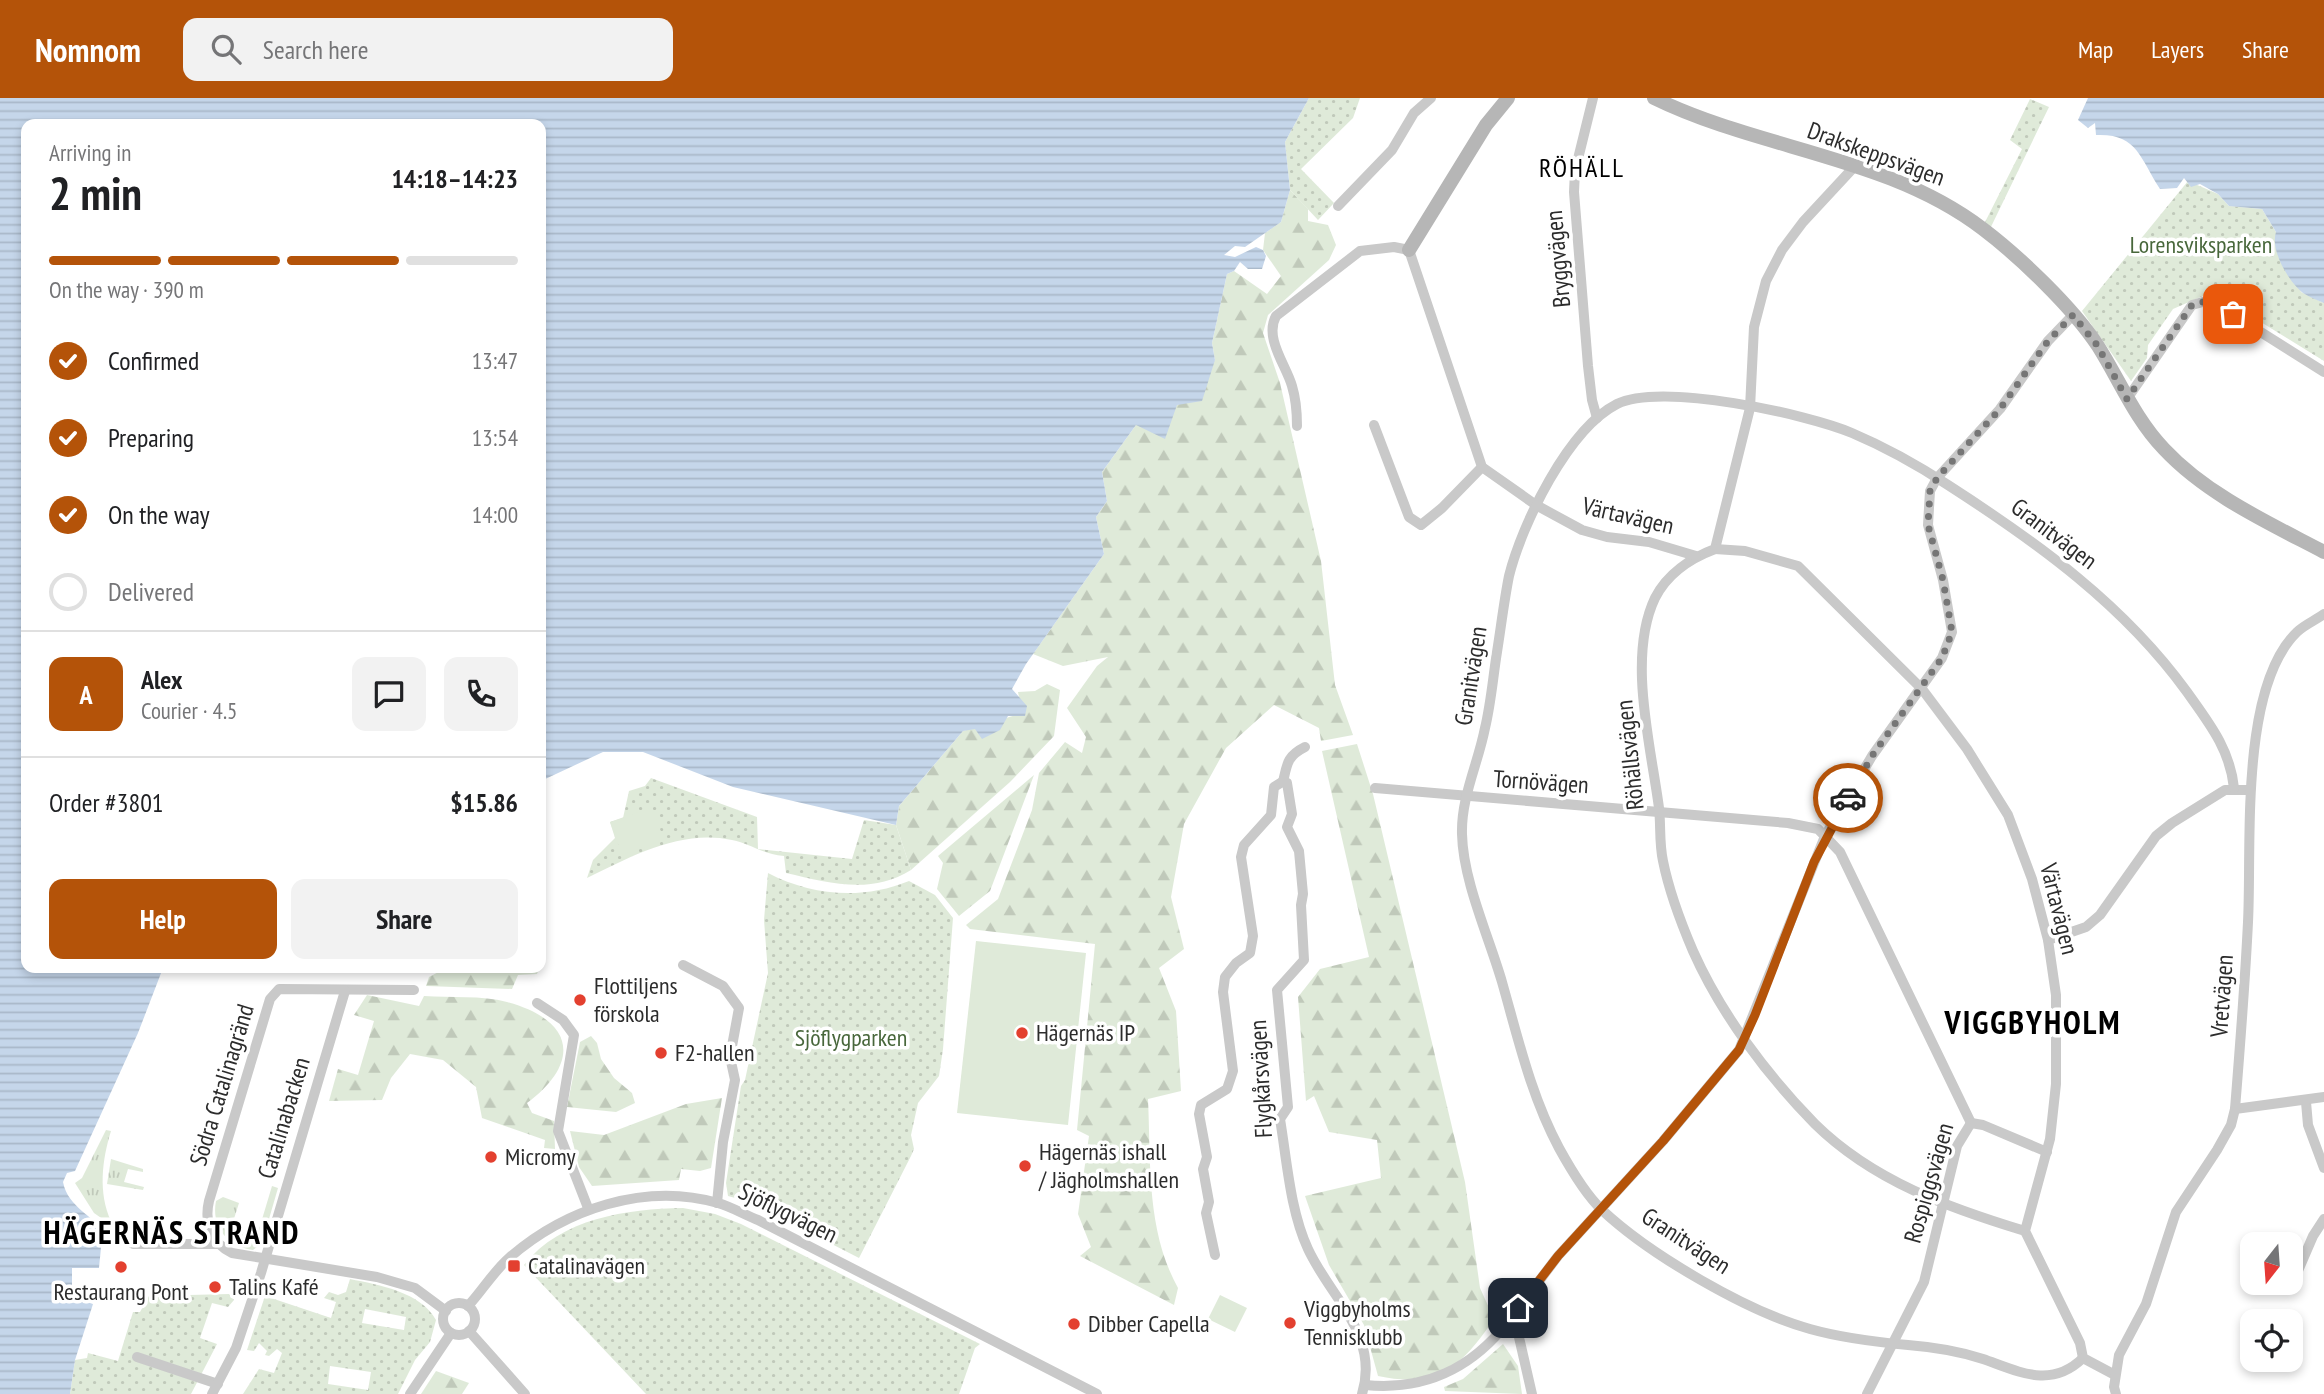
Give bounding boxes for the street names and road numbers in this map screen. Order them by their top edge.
street label: Drakskeppsvägen [1803,114,1949,193]
street label: Bryggvägen [1538,209,1577,309]
street label: Värtavägen [1578,490,1677,541]
street label: Granitvägen [2005,491,2104,576]
street label: Granitvägen [1447,624,1494,728]
street label: Röhällsvägen [1608,699,1651,811]
street label: Tornövägen [1492,763,1590,800]
street label: Värtavägen [2033,859,2086,958]
street label: Vretvägen [2203,954,2240,1039]
street label: Södra Catalinagränd [182,1000,261,1169]
street label: Flygkårsvägen [1242,1019,1279,1139]
street label: Catalinabacken [250,1053,317,1182]
street label: Rospiggsvägen [1897,1119,1960,1246]
street label: Sjöflygvägen [734,1175,843,1250]
street label: Granitvägen [1636,1200,1737,1281]

